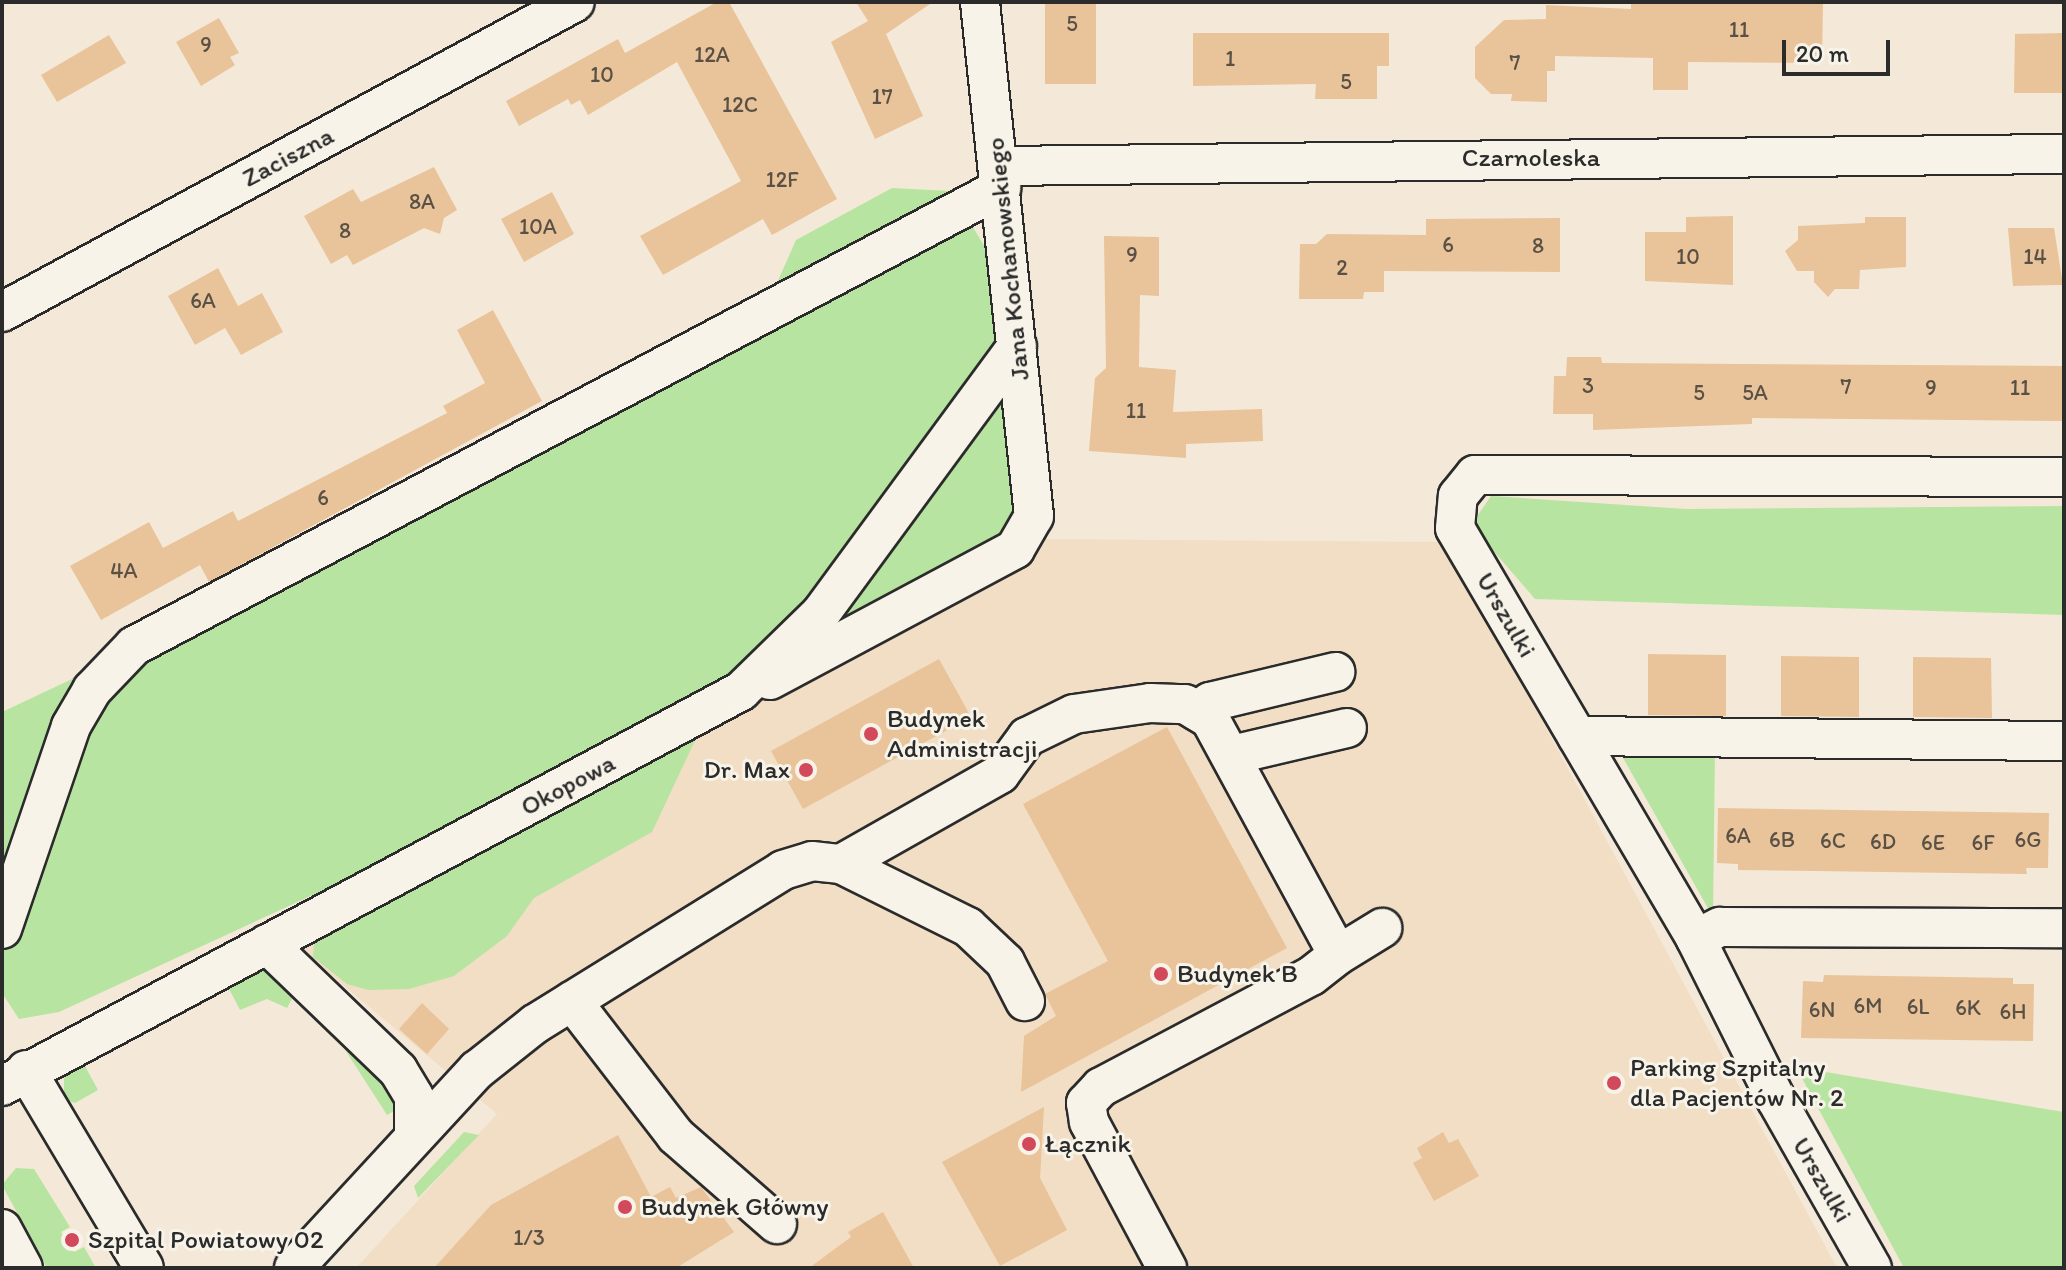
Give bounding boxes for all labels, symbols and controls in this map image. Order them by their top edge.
house number: 5 [1066,11,1078,37]
house number: 11 [1729,17,1749,43]
scale bar [1786,24,1894,74]
house number: 9 [200,32,212,58]
text: 20 m [1796,39,1849,68]
house number: 12A [694,42,730,68]
house number: 1 [1225,46,1235,72]
house number: 7 [1510,50,1520,76]
house number: 10 [590,62,614,88]
house number: 5 [1340,69,1352,95]
house number: 17 [871,84,893,110]
house number: 12C [722,92,758,118]
street label: Zaciszna [237,120,339,194]
street label: Jana Kochanowskiego [980,136,1036,382]
street label: Czarnoleska [1462,142,1600,174]
house number: 12F [765,167,799,193]
house number: 8A [409,189,435,215]
house number: 10A [519,214,557,240]
house number: 8 [339,218,351,244]
house number: 6 [1442,232,1454,258]
house number: 8 [1532,233,1544,259]
house number: 9 [1126,242,1138,268]
house number: 10 [1676,244,1700,270]
house number: 14 [2023,244,2047,270]
house number: 2 [1336,255,1348,281]
house number: 6A [190,288,216,314]
house number: 3 [1582,373,1594,399]
house number: 7 [1841,374,1851,400]
house number: 9 [1925,375,1937,401]
house number: 11 [2010,375,2030,401]
house number: 5 [1693,380,1705,406]
house number: 5A [1742,380,1768,406]
house number: 11 [1126,398,1146,424]
house number: 6 [317,485,329,511]
house number: 4A [110,558,138,584]
street label: Urszulki [1469,567,1543,663]
place label: Budynek Administracji [887,703,1037,764]
marker: Budynek Administracji [862,725,880,743]
street label: Okopowa [515,747,621,823]
place label: Dr. Max [703,754,790,786]
marker: Dr. Max [797,761,815,779]
house number: 6A [1725,823,1751,849]
house number: 6B [1769,827,1795,853]
house number: 6G [2015,827,2041,853]
house number: 6C [1820,828,1846,854]
house number: 6D [1870,829,1896,855]
house number: 6E [1921,830,1945,856]
house number: 6F [1972,830,1994,856]
place label: Budynek B [1177,958,1298,990]
marker: Budynek B [1152,965,1170,983]
house number: 6M [1854,993,1882,1019]
house number: 6L [1907,994,1929,1020]
house number: 6K [1955,995,1981,1021]
house number: 6N [1809,997,1835,1023]
house number: 6H [2000,999,2026,1025]
place label: Parking Szpitalny dla Pacjentów Nr. 2 [1630,1052,1845,1114]
marker: Parking Szpitalny dla Pacjentów Nr. 2 [1605,1074,1623,1092]
place label: Łącznik [1045,1128,1131,1160]
street label: Urszulki [1785,1132,1859,1228]
marker: Łącznik [1020,1135,1038,1153]
place label: Budynek Główny [641,1191,828,1223]
marker: Budynek Główny [616,1198,634,1216]
place label: Szpital Powiatowy 02 [88,1224,324,1256]
house number: 1/3 [513,1225,545,1251]
marker: Szpital Powiatowy 02 [63,1231,81,1249]

